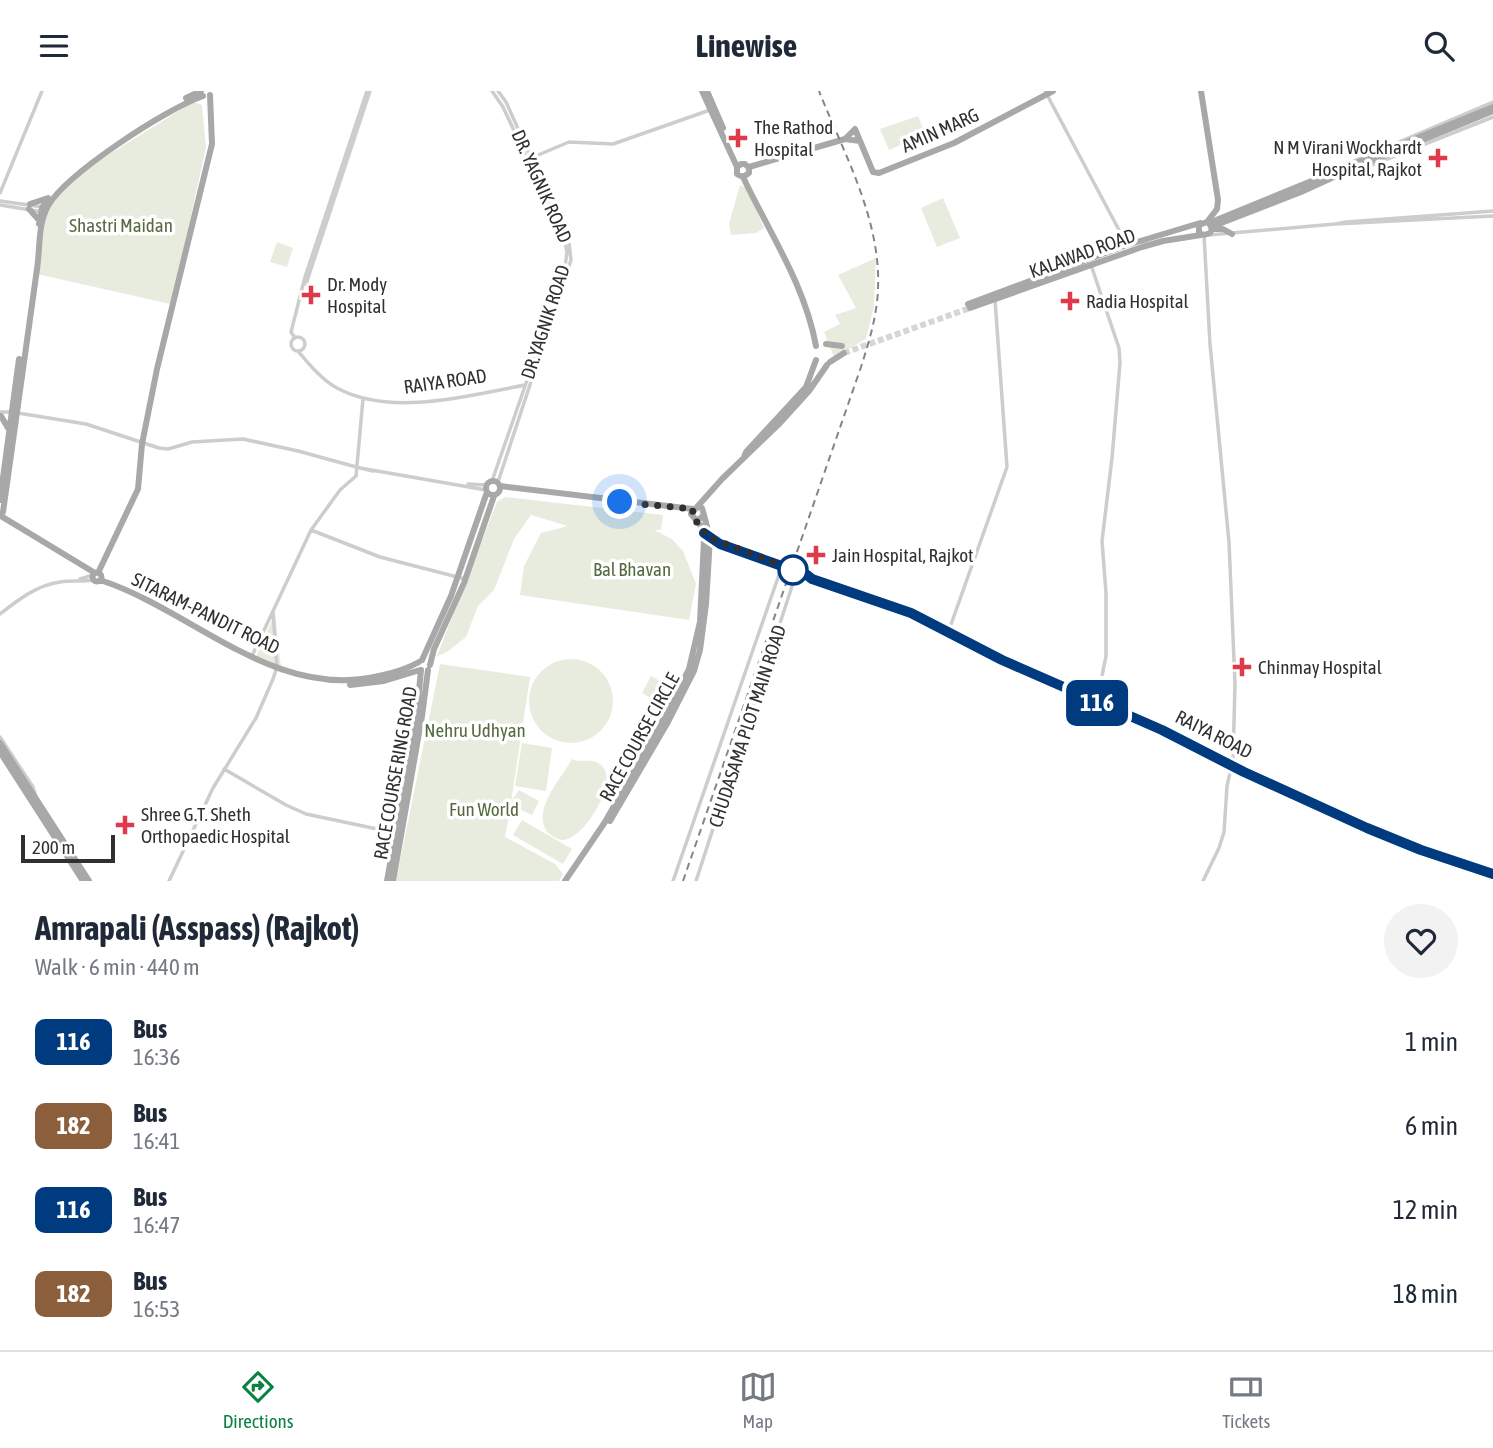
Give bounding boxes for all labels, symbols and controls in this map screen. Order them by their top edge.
icon: menu [35,27,73,65]
text: Linewise [696,27,797,64]
icon: search [1420,27,1458,65]
street label: AMIN MARG [898,103,982,157]
place label: The Rathod Hospital [754,116,833,160]
street label: DR. YAGNIK ROAD [507,126,577,246]
marker: The Rathod Hospital [728,128,748,148]
place label: N M Virani Wockhardt Hospital, Rajkot [1273,136,1422,180]
marker: N M Virani Wockhardt Hospital, Rajkot [1428,148,1448,168]
park label: Shastri Maidan [69,214,173,236]
street label: KALAWAD ROAD [1026,224,1138,282]
street label: DR.YAGNIK ROAD [516,262,574,382]
place label: Dr. Mody Hospital [327,273,387,317]
marker: Dr. Mody Hospital [301,285,321,305]
place label: Radia Hospital [1086,290,1189,312]
marker: Radia Hospital [1060,291,1080,311]
street label: RAIYA ROAD [402,364,488,398]
your location [602,484,637,519]
place label: Jain Hospital, Rajkot [832,544,974,566]
marker: Jain Hospital, Rajkot [806,545,826,565]
unlabelled marker [778,555,808,585]
park label: Bal Bhavan [593,558,671,580]
street label: SITARAM-PANDIT ROAD [128,568,284,658]
street label: CHUDASAMA PLOT MAIN ROAD [704,622,790,830]
place label: Chinmay Hospital [1258,656,1382,678]
marker: Chinmay Hospital [1232,657,1252,677]
street label: RACE COURSE CIRCLE [595,669,683,805]
line badge: 116 [1057,680,1137,726]
street label: RACE COURSE RING ROAD [369,685,421,861]
text: 116 [1080,689,1114,716]
street label: RAIYA ROAD [1172,705,1256,763]
park label: Nehru Udhyan [424,719,526,741]
park label: Fun World [449,798,519,820]
place label: Shree G.T. Sheth Orthopaedic Hospital [141,803,290,847]
marker: Shree G.T. Sheth Orthopaedic Hospital [115,815,135,835]
scale bar [21,832,116,864]
text: 200 m [32,836,75,858]
button: heart [1384,904,1458,978]
text: Amrapali (Asspass) (Rajkot) [35,909,359,947]
text: Walk · 6 min · 440 m [35,954,199,980]
text: Bus [133,1014,167,1044]
text: 1 min [1405,1027,1458,1057]
text: 116 [57,1028,90,1055]
text: 16:36 [133,1044,180,1070]
text: Bus [133,1098,167,1128]
text: 6 min [1405,1111,1458,1141]
text: 182 [57,1112,90,1139]
text: 16:41 [133,1128,180,1154]
text: Bus [133,1182,167,1212]
text: 12 min [1393,1195,1458,1225]
text: 116 [57,1196,90,1223]
text: 16:47 [133,1212,180,1238]
text: Bus [133,1266,167,1296]
text: 18 min [1393,1279,1458,1309]
text: 182 [57,1280,90,1307]
text: 16:53 [133,1296,180,1322]
tab: Directions [223,1368,294,1432]
tab: Map [739,1368,777,1432]
tab: Tickets [1222,1368,1270,1432]

